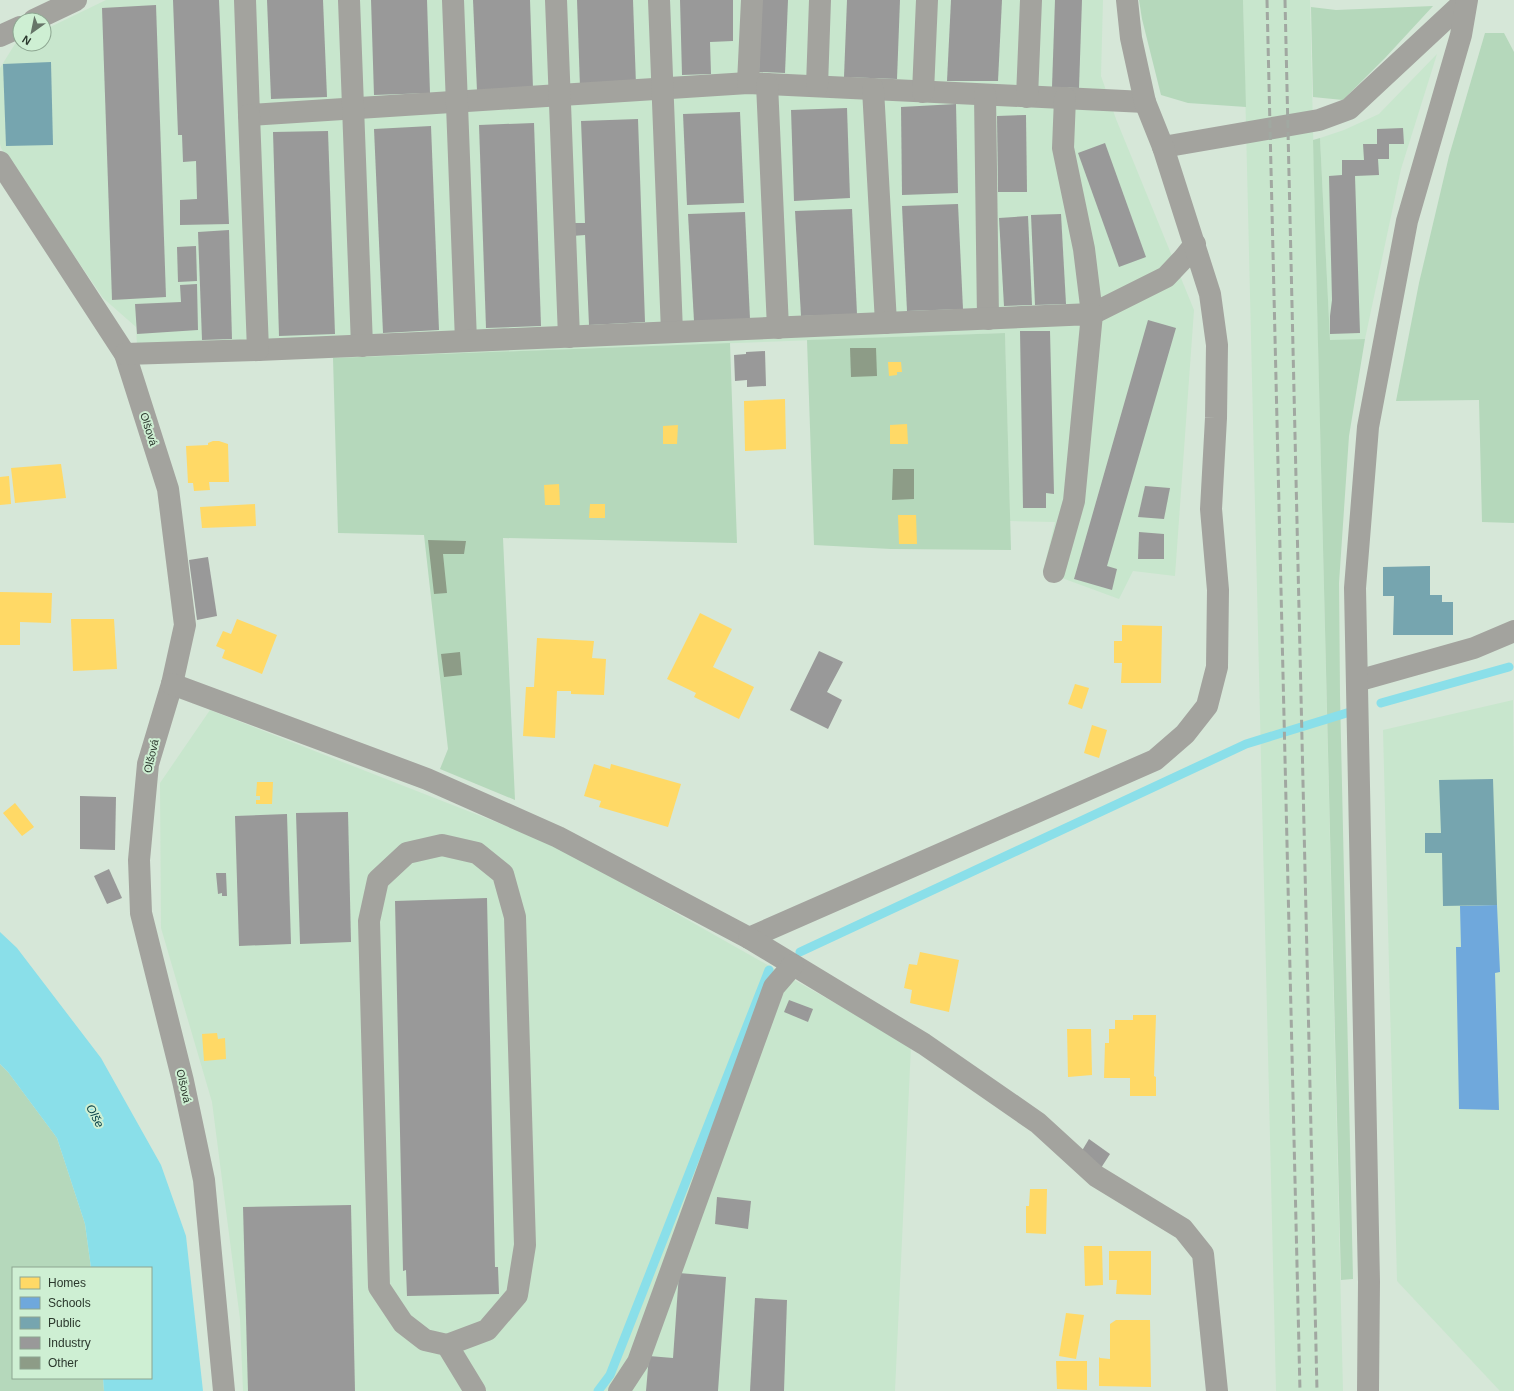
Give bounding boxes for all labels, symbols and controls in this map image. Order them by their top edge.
north arrow [12,12,52,52]
text: N [20,33,33,48]
street label: Olšová [138,411,160,448]
street label: Olšová [141,737,161,774]
street label: Olšová [174,1068,194,1105]
water label: Olše [83,1102,107,1130]
legend [12,1267,152,1379]
text: Homes [48,1276,86,1290]
text: Schools [48,1296,91,1310]
text: Public [48,1316,81,1330]
text: Industry [48,1336,91,1350]
text: Other [48,1356,78,1370]

